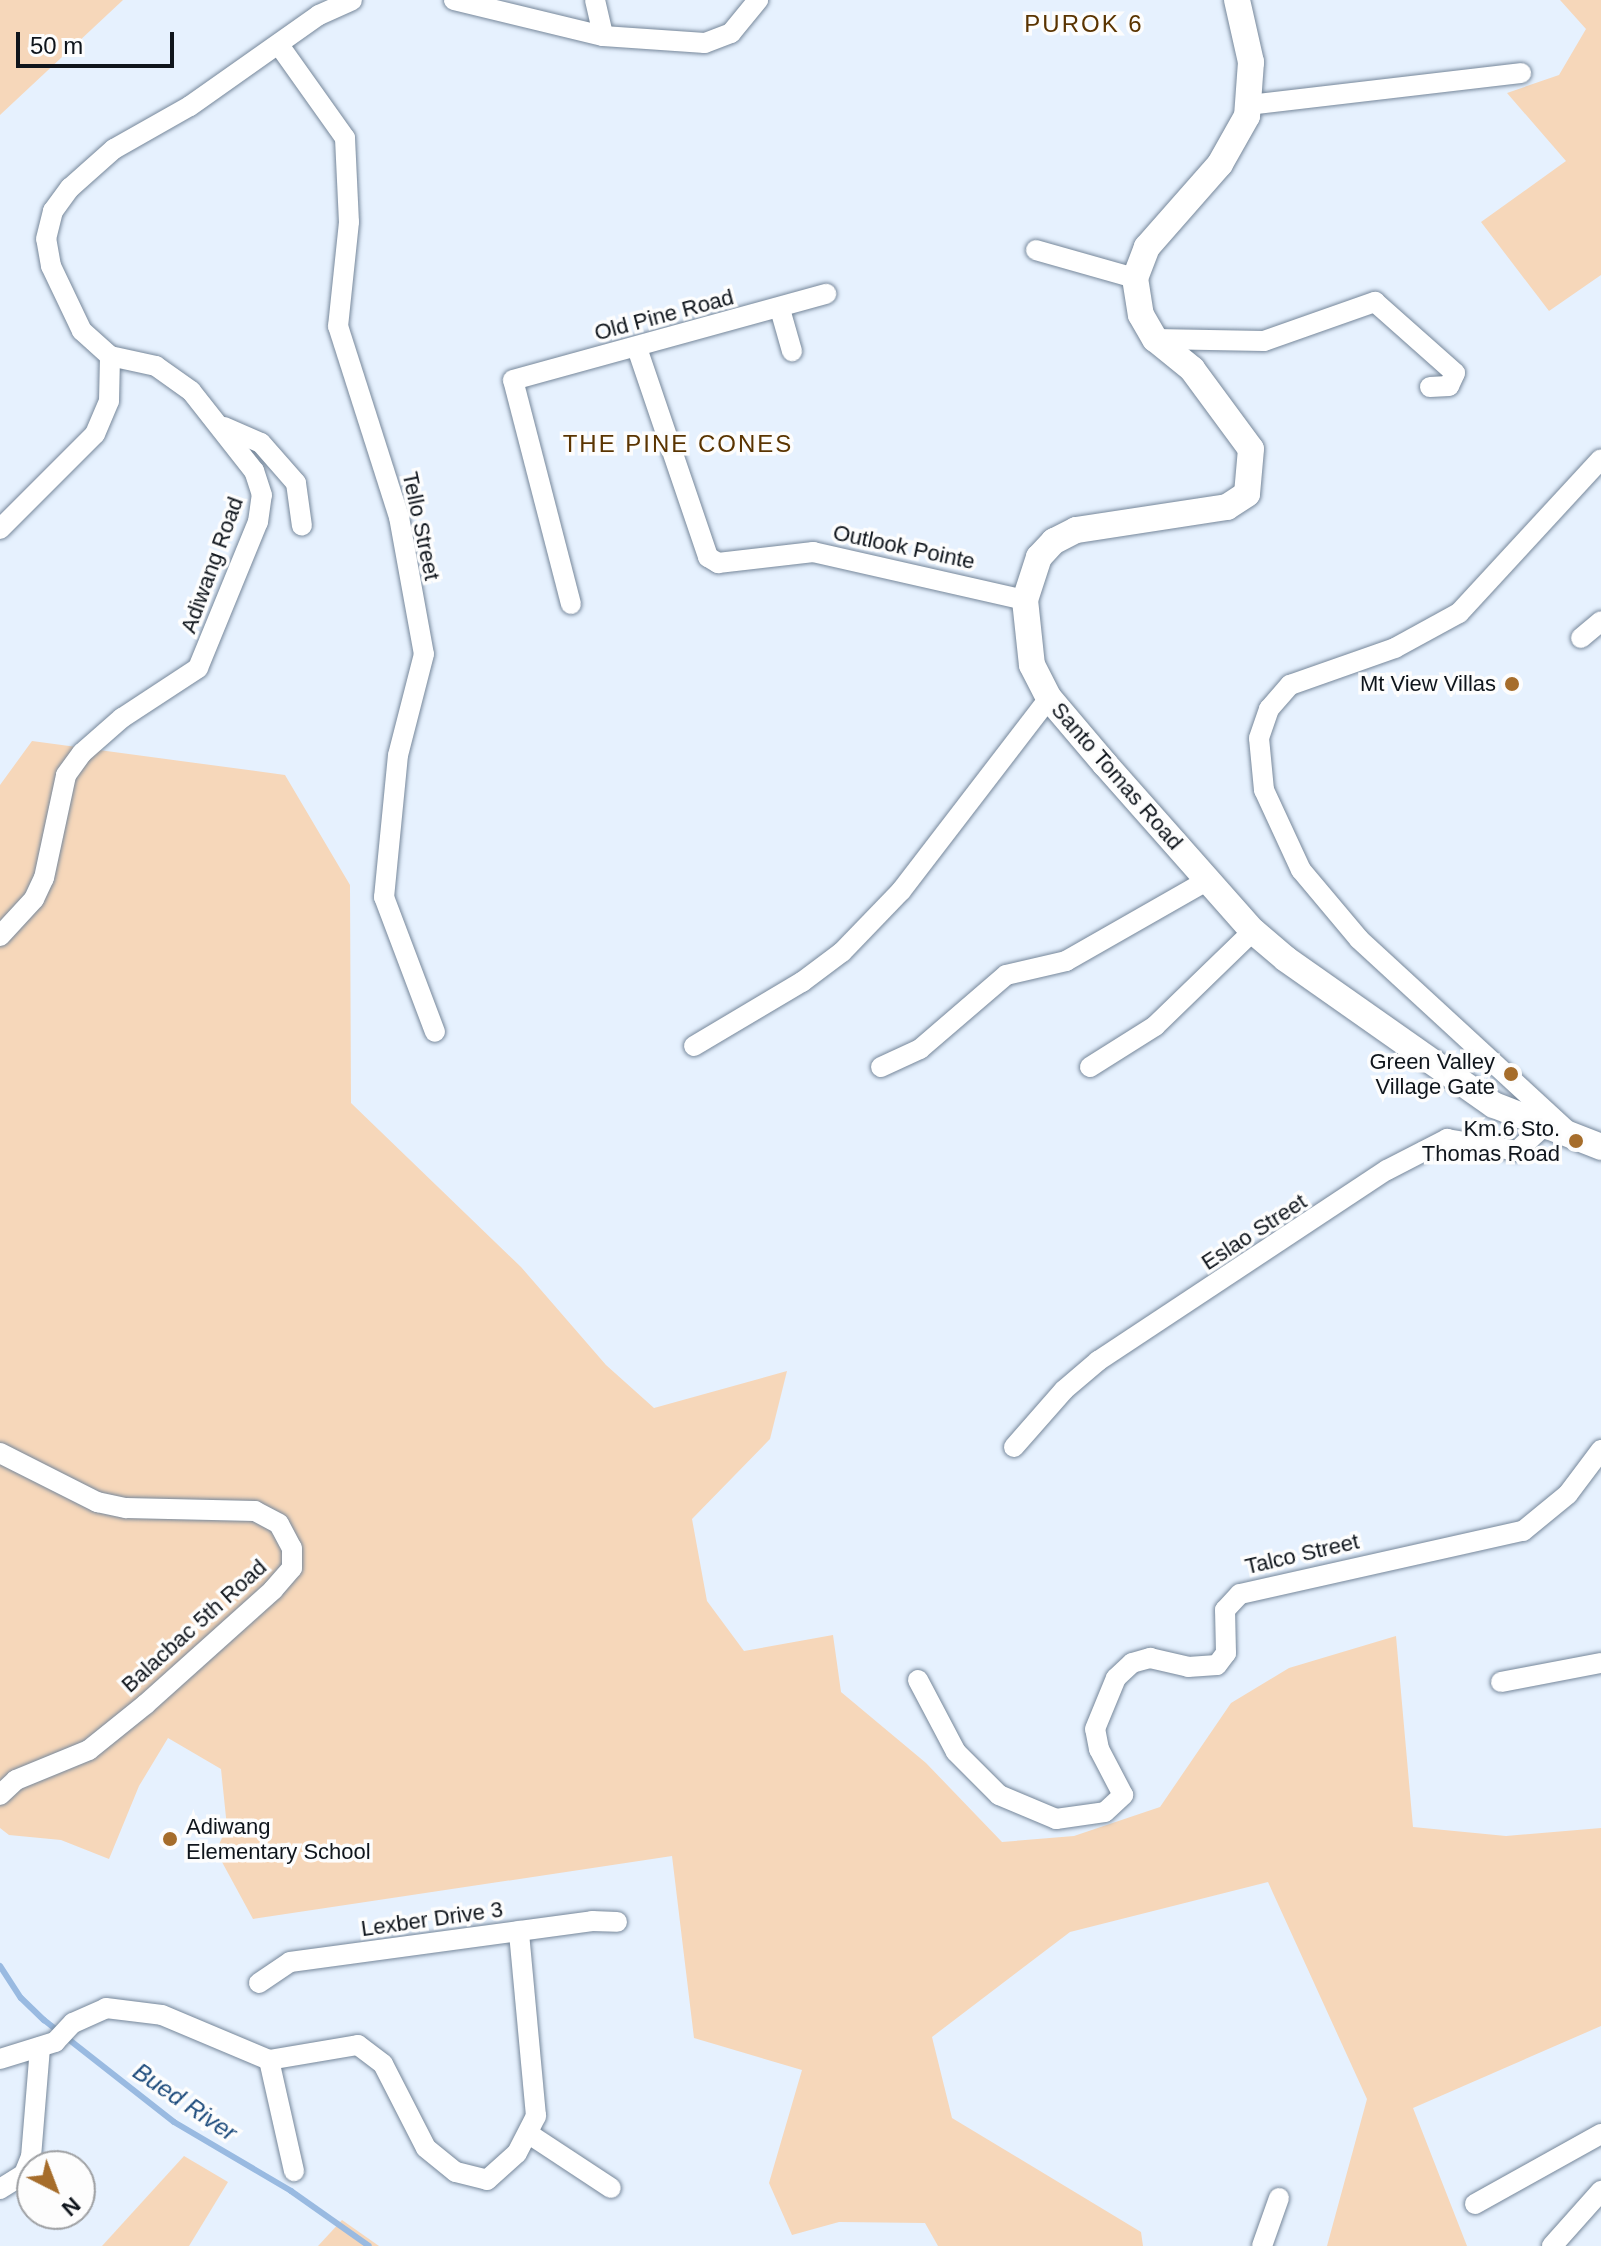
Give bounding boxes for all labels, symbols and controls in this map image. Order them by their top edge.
district label: PUROK 6 [1024,10,1144,38]
scale bar [20,16,178,66]
text: 50 m [30,32,83,59]
street label: Old Pine Road [591,284,737,346]
district label: THE PINE CONES [563,430,793,458]
street label: Tello Street [397,469,445,583]
street label: Adiwang Road [175,493,249,637]
street label: Outlook Pointe [831,519,977,575]
place label: Mt View Villas [1360,671,1496,697]
marker: Mt View Villas [1503,675,1521,693]
street label: Santo Tomas Road [1046,697,1188,855]
place label: Green Valley Village Gate [1369,1048,1495,1100]
marker: Green Valley Village Gate [1502,1065,1520,1083]
place label: Km.6 Sto. Thomas Road [1422,1115,1560,1166]
marker: Km.6 Sto. Thomas Road [1567,1132,1585,1150]
street label: Eslao Street [1197,1188,1311,1276]
street label: Talco Street [1242,1528,1362,1580]
street label: Balacbac 5th Road [116,1554,272,1698]
place label: Adiwang Elementary School [186,1813,371,1864]
marker: Adiwang Elementary School [161,1830,179,1848]
street label: Lexber Drive 3 [359,1896,505,1942]
water label: Bued River [128,2057,242,2147]
north arrow [16,2150,96,2230]
text: N [57,2192,85,2221]

